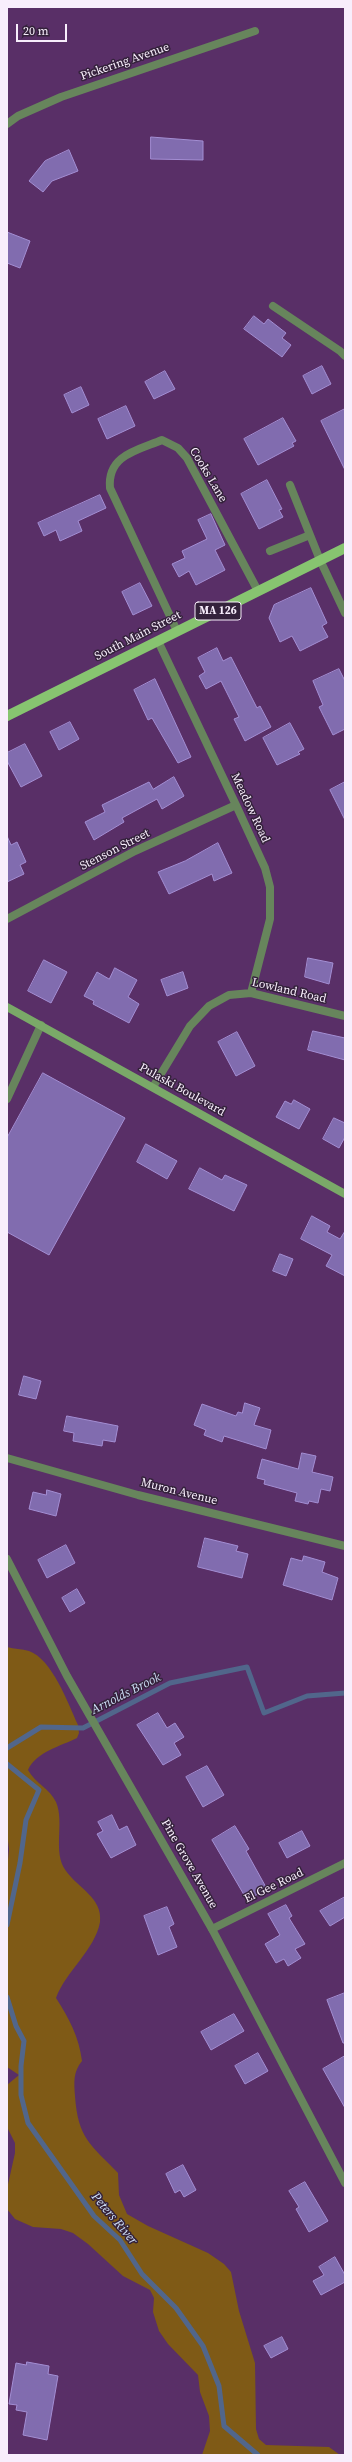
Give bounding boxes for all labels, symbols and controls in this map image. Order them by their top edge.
scale bar [18,16,69,42]
text: 20 m [23,23,49,39]
street label: Pickering Avenue [79,40,171,84]
street label: Cooks Lane [186,445,230,505]
road number: MA 126 [195,602,241,620]
street label: South Main Street [92,608,184,664]
street label: Meadow Road [228,771,272,845]
street label: Stenson Street [78,826,152,874]
street label: Lowland Road [250,975,328,1007]
street label: Pulaski Boulevard [137,1060,227,1120]
street label: Muron Avenue [139,1476,219,1508]
water label: Arnolds Brook [88,1670,164,1718]
street label: Pine Grove Avenue [158,1817,220,1911]
street label: El Gee Road [242,1865,306,1907]
water label: Peters River [88,2190,140,2248]

